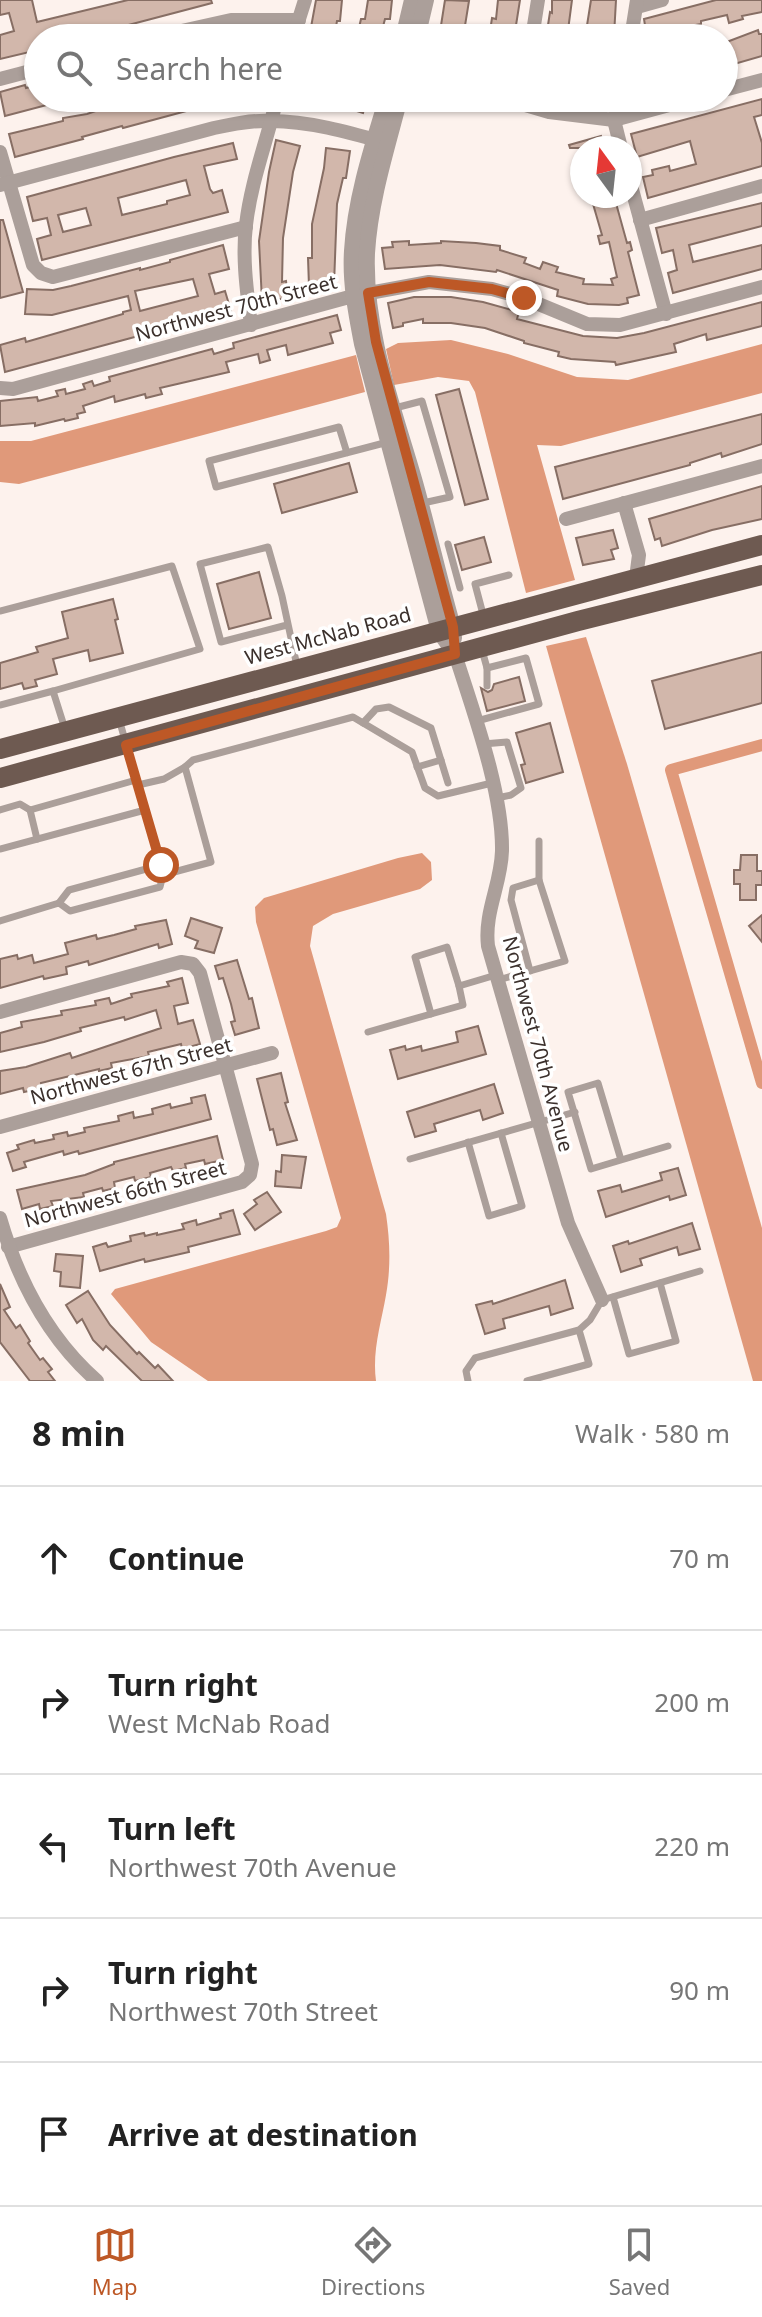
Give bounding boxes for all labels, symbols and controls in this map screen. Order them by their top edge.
search box [24,24,738,112]
icon: search [52,46,96,90]
text: Search here [116,48,283,89]
north arrow [570,136,642,208]
street label: Northwest 70th Street [132,268,340,347]
route end [506,280,542,316]
street label: West McNab Road [242,600,414,671]
route start [143,847,179,883]
street label: Northwest 70th Avenue [497,933,580,1155]
street label: Northwest 67th Street [27,1031,235,1110]
street label: Northwest 66th Street [21,1154,229,1233]
text: 8 min [32,1410,126,1456]
text: Walk · 580 m [575,1415,730,1451]
icon: ahead [32,1536,76,1580]
text: Continue [108,1538,244,1579]
text: 70 m [669,1540,730,1576]
text: Turn right [108,1664,258,1705]
icon: right [32,1680,76,1724]
text: 200 m [654,1684,730,1720]
text: West McNab Road [108,1705,331,1741]
text: Turn left [108,1808,236,1849]
icon: left [32,1824,76,1868]
text: 220 m [654,1828,730,1864]
text: Northwest 70th Avenue [108,1849,397,1885]
text: Turn right [108,1952,258,1993]
icon: right [32,1968,76,2012]
text: 90 m [669,1972,730,2008]
text: Northwest 70th Street [108,1993,378,2029]
icon: arrive [32,2112,76,2156]
text: Arrive at destination [108,2114,418,2155]
tab: Map [92,2223,138,2301]
tab: Directions [321,2223,425,2301]
tab: Saved [609,2223,670,2301]

